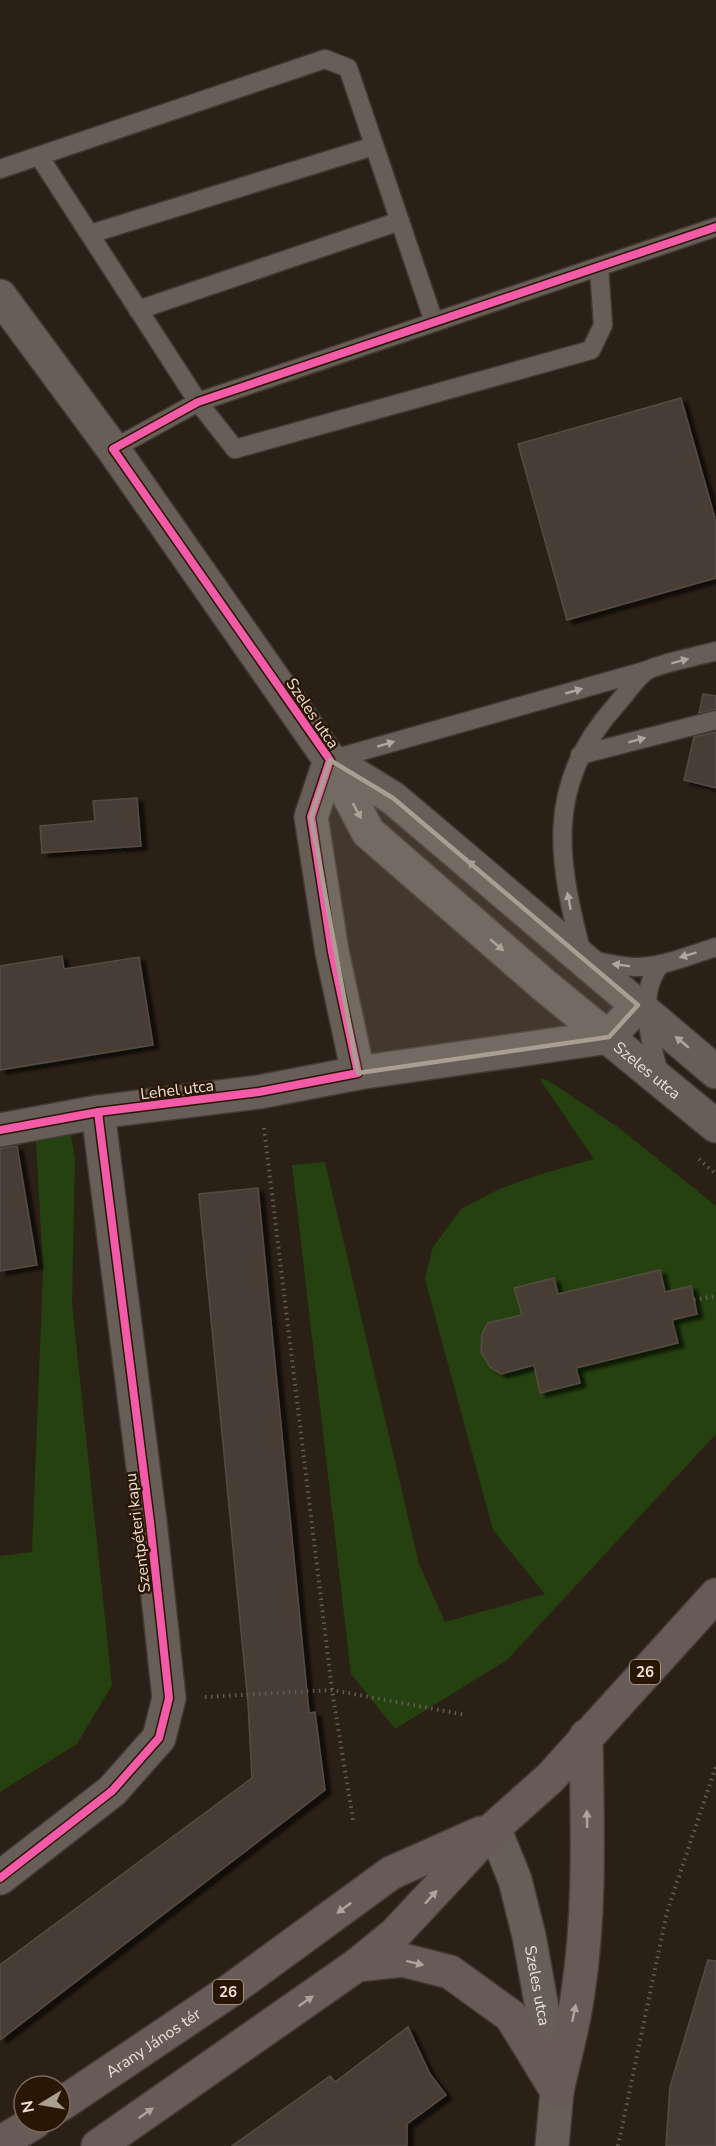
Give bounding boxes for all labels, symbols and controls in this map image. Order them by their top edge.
one-way arrow [671,656,689,665]
street label: Szeles utca [280,674,344,753]
one-way arrow [565,686,583,695]
one-way arrow [628,735,646,745]
one-way arrow [377,738,395,748]
one-way arrow [352,803,362,820]
one-way arrow [467,860,482,873]
one-way arrow [564,891,573,910]
one-way arrow [489,938,505,951]
one-way arrow [679,951,697,960]
one-way arrow [612,961,631,970]
one-way arrow [674,1036,690,1049]
street label: Szeles utca [609,1037,685,1105]
street label: Lehel utca [139,1075,215,1105]
street label: Szentpéteri kapu [120,1472,156,1594]
road number: 26 [630,1660,660,1684]
one-way arrow [582,1810,592,1829]
one-way arrow [424,1890,437,1905]
one-way arrow [336,1901,351,1913]
street label: Szeles utca [519,1944,555,2027]
one-way arrow [406,1958,424,1968]
road number: 26 [213,1980,243,2004]
one-way arrow [298,1996,314,2007]
street label: Arany János tér [102,2003,206,2083]
one-way arrow [570,2004,579,2023]
north arrow [12,2074,72,2134]
text: N [16,2099,40,2115]
one-way arrow [137,2107,153,2119]

